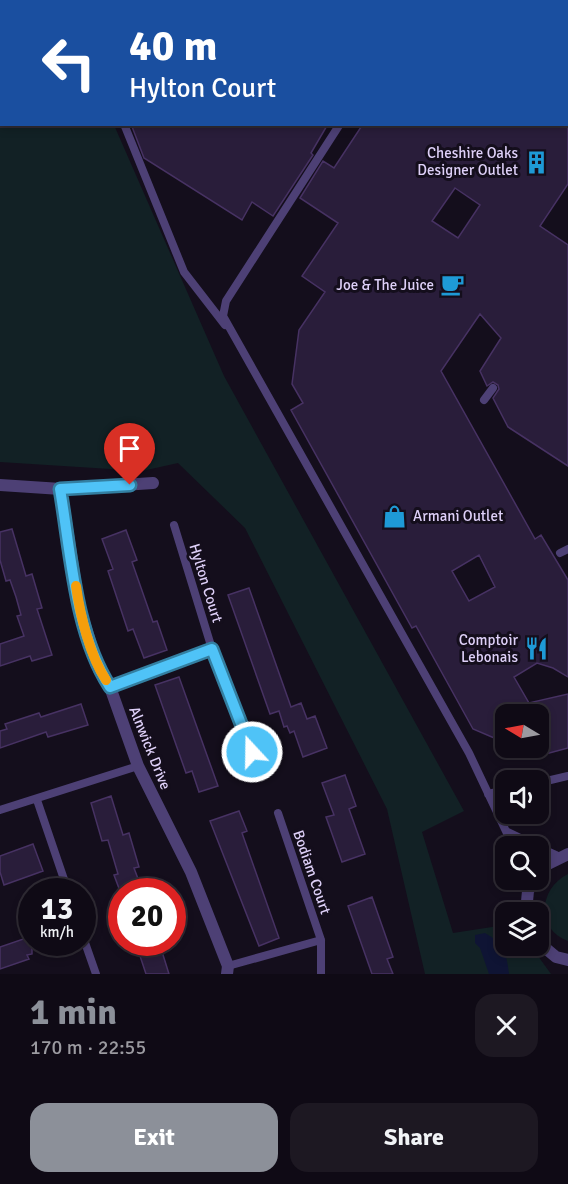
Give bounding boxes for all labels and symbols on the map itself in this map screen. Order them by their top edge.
place label: Cheshire Oaks Designer Outlet [417,144,518,179]
building icon: Cheshire Oaks Designer Outlet [523,149,549,175]
cafe icon: Joe & The Juice [439,272,465,298]
place label: Joe & The Juice [336,276,434,294]
pin [104,423,155,485]
shop icon: Armani Outlet [382,503,408,529]
place label: Armani Outlet [413,507,503,525]
street label: Hylton Court [185,541,227,625]
place label: Comptoir Lebonais [459,631,518,666]
restaurant icon: Comptoir Lebonais [523,636,549,662]
street label: Alnwick Drive [125,704,175,792]
north arrow [495,704,549,758]
position arrow [220,720,284,784]
street label: Bodiam Court [289,828,335,916]
speed limit sign: 20 [108,878,186,956]

